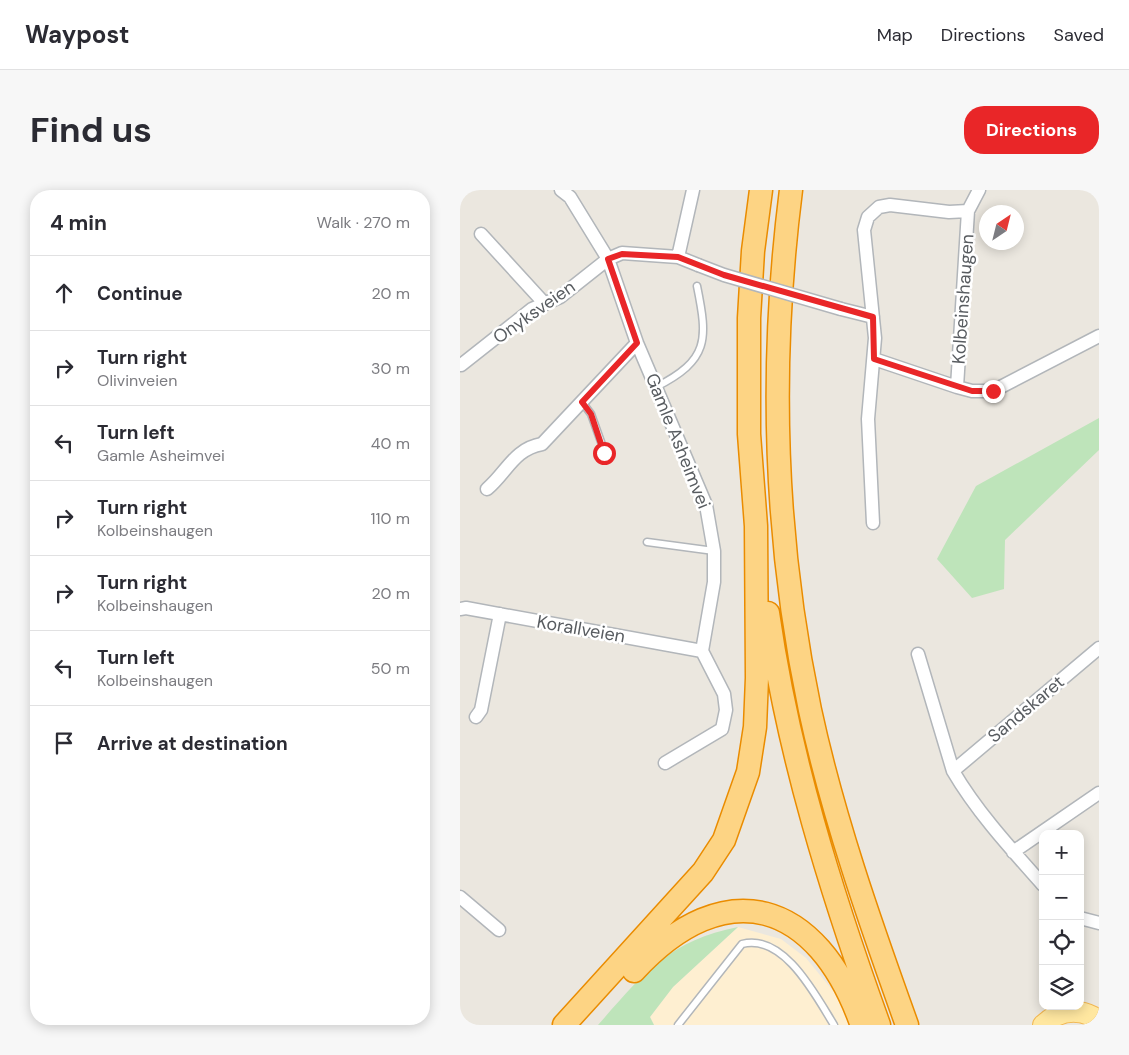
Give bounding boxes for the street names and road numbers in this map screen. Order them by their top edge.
street label: Kolbeinshaugen [946,233,980,365]
street label: Onyksveien [488,275,580,349]
street label: Gamle Asheimvei [640,370,716,512]
street label: Korallveien [535,609,627,649]
street label: Sandskaret [983,670,1069,748]

